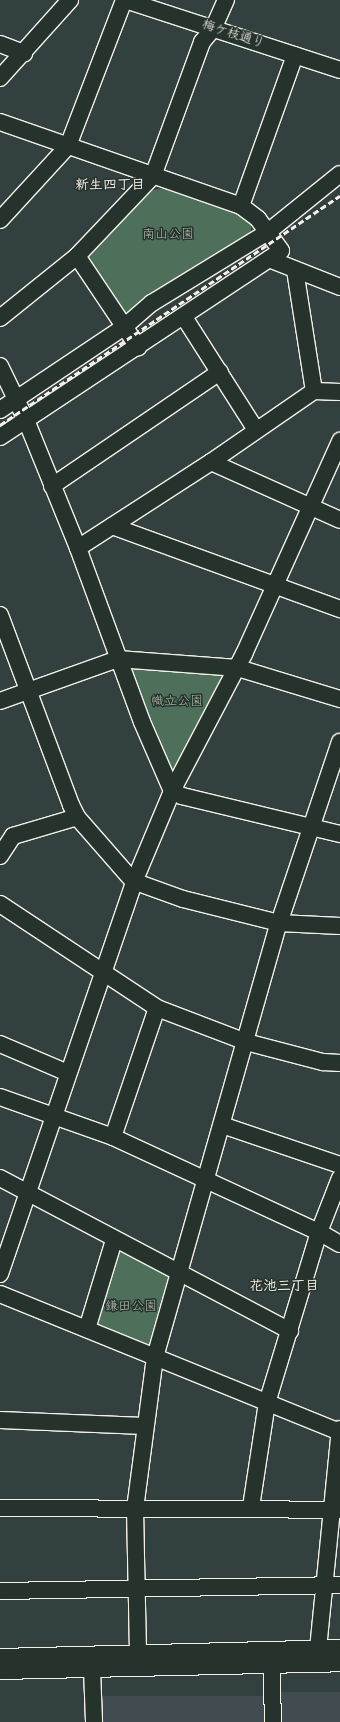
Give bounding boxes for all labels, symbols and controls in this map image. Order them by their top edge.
street label: 梅ケ枝通り [200,18,266,52]
district label: 新生四丁目 [75,177,145,193]
park label: 南山公園 [142,227,194,243]
park label: 幟立公園 [151,694,203,710]
district label: 花池三丁目 [249,1278,319,1294]
park label: 鎌田公園 [105,1299,157,1315]

